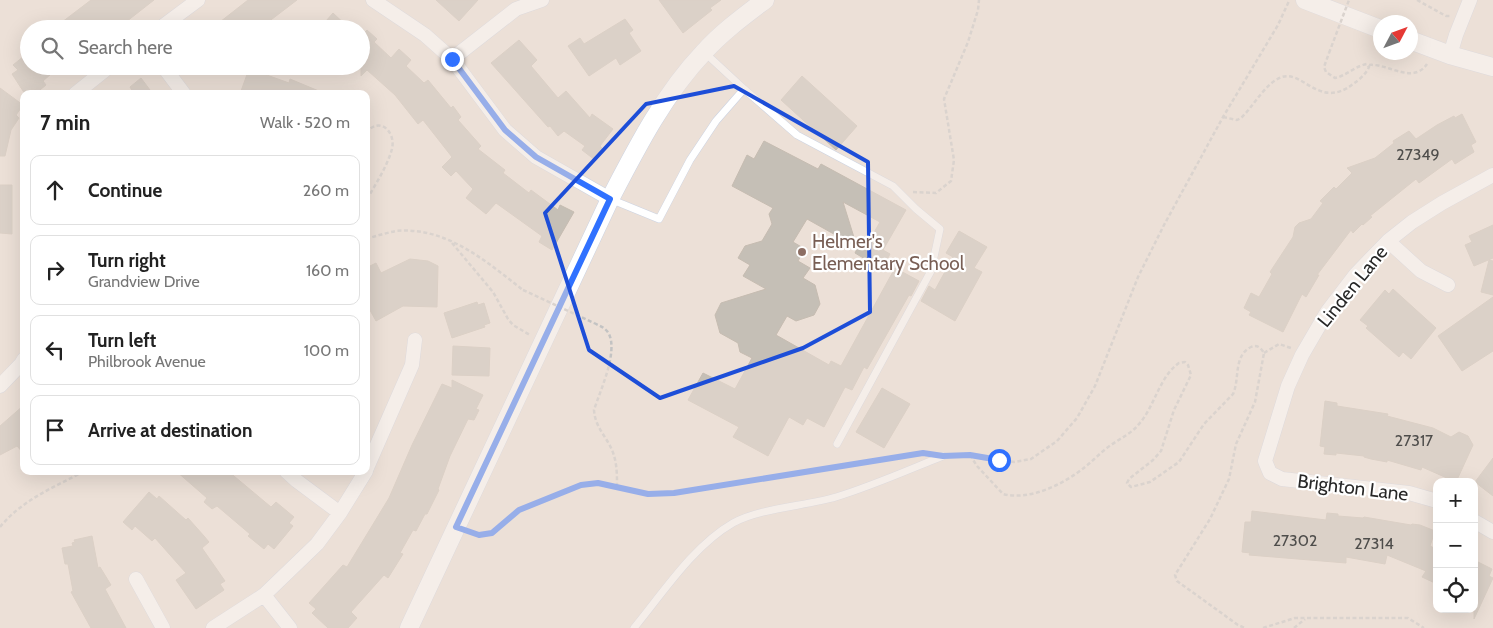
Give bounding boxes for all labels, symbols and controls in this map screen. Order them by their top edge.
north arrow [1373,15,1418,60]
search box [20,20,370,75]
icon: search [38,34,66,62]
text: Search here [78,36,172,59]
route end [441,48,464,71]
text: 7 min [40,110,90,135]
text: Walk · 520 m [260,113,350,132]
house number: 27349 [1396,145,1440,164]
icon: ahead [41,176,69,204]
text: Continue [88,179,162,202]
text: 260 m [303,181,349,200]
place label: Helmer's Elementary School [812,230,965,275]
street label: Linden Lane [1313,241,1392,332]
marker: Helmer's Elementary School [796,246,808,258]
text: Turn right [88,249,166,272]
icon: right [41,256,69,284]
text: 160 m [306,261,349,280]
text: Grandview Drive [88,272,200,291]
text: Turn left [88,329,156,352]
icon: left [41,336,69,364]
text: 100 m [304,341,349,360]
text: Philbrook Avenue [88,352,206,371]
icon: arrive [41,416,69,444]
text: Arrive at destination [88,419,252,442]
house number: 27317 [1395,431,1433,450]
route start [988,449,1011,472]
street label: Brighton Lane [1296,469,1410,506]
map controls [1433,478,1478,613]
button: + [1433,478,1478,523]
button: − [1433,523,1478,568]
house number: 27302 [1273,531,1317,550]
house number: 27314 [1354,534,1394,553]
button: locate [1433,568,1478,613]

